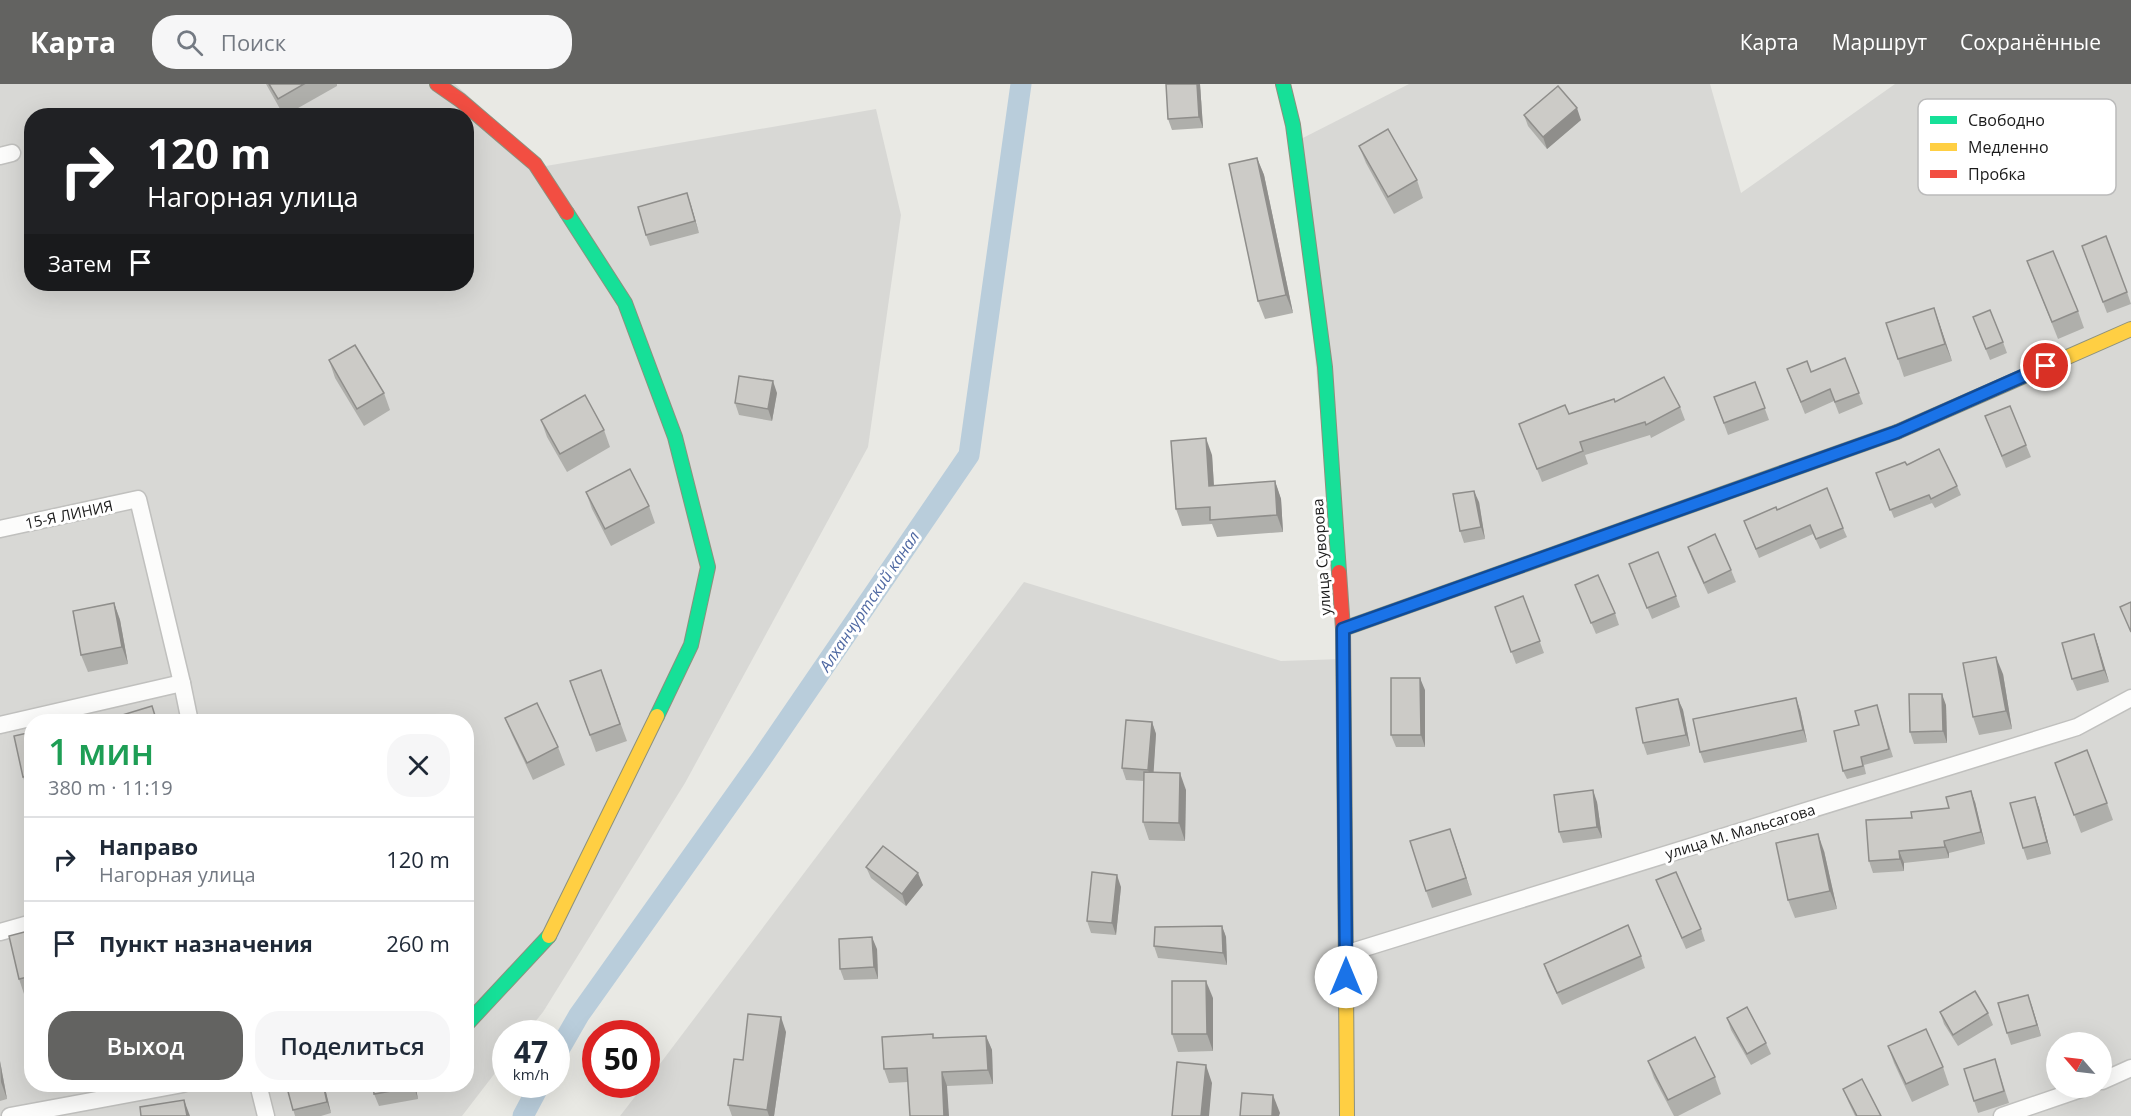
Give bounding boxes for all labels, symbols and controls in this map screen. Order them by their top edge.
search box [152,15,572,69]
text: Карта [30,23,116,61]
icon: search [173,26,206,59]
text: Поиск [221,27,286,57]
text: Карта [1740,28,1799,56]
text: Маршрут [1832,28,1927,56]
text: Сохранённые [1960,28,2101,56]
legend [1918,99,2116,195]
text: Свободно [1968,109,2045,131]
text: 120 m [147,124,271,181]
icon: right [48,132,126,210]
text: Медленно [1968,136,2049,158]
text: Пробка [1968,163,2026,185]
text: Нагорная улица [147,178,358,215]
icon: arrive [124,246,157,279]
text: Затем [48,248,112,278]
pin [2020,340,2071,391]
icon: arrive [2029,349,2062,382]
street label: 15-Я ЛИНИЯ [23,495,115,533]
street label: улица Суворова [1307,498,1335,616]
water label: Алханчуртский канал [813,526,924,676]
text: 1 мин [48,727,154,776]
button: close [387,734,450,797]
text: 380 m · 11:19 [48,774,173,801]
street label: улица М. Мальсагова [1663,799,1817,863]
text: Направо [99,831,198,861]
icon: right [48,843,81,876]
text: 120 m [386,844,450,874]
text: Нагорная улица [99,861,256,888]
icon: arrive [48,927,81,960]
text: Пункт назначения [99,928,313,958]
text: 260 m [386,928,450,958]
position arrow [1314,945,1378,1009]
button: Выход [48,1011,243,1080]
button: Поделиться [255,1011,450,1080]
speed limit sign: 50 [582,1020,660,1098]
text: 47 [514,1031,548,1072]
north arrow [2046,1032,2112,1098]
map controls [2046,1032,2112,1098]
text: km/h [513,1064,549,1084]

